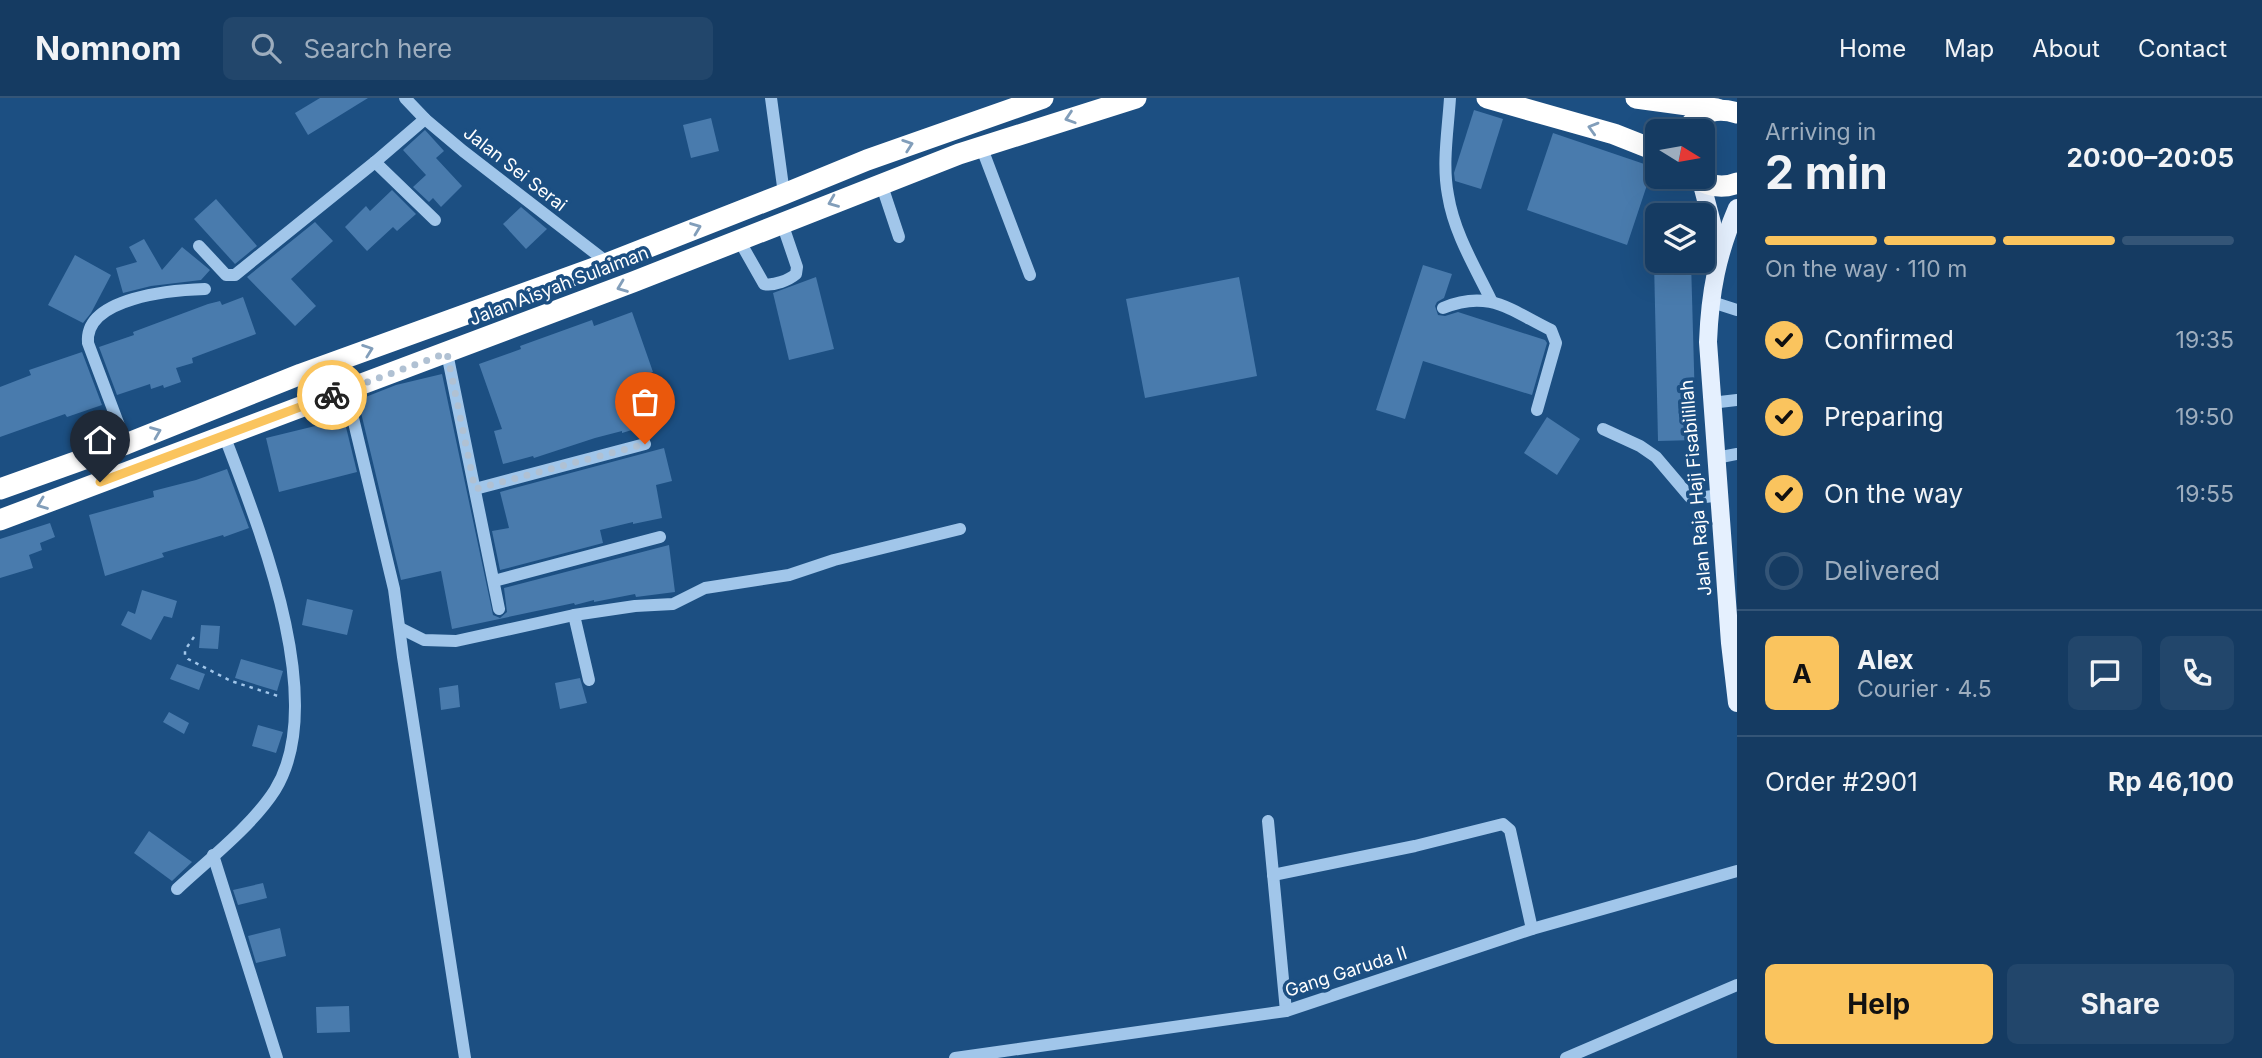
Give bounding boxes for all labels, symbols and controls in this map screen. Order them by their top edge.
search box [223,17,713,80]
text: Nomnom [35,28,181,68]
icon: search [247,29,285,67]
text: Search here [303,33,452,64]
text: Home [1839,34,1906,63]
text: Map [1944,34,1994,63]
text: About [2032,34,2100,63]
text: Contact [2138,34,2227,63]
one-way arrow [1065,109,1077,124]
text: Arriving in [1765,118,1876,146]
north arrow [1645,119,1715,189]
map controls [1645,119,1715,273]
street label: Jalan Sei Serai [459,122,571,215]
one-way arrow [1587,122,1599,136]
one-way arrow [902,139,914,153]
text: 20:00–20:05 [2067,142,2234,173]
text: 2 min [1765,144,1888,200]
one-way arrow [828,194,840,208]
button: layers [1645,203,1715,273]
one-way arrow [690,223,702,237]
street label: Jalan Aisyah Sulaiman [466,242,651,329]
text: On the way · 110 m [1765,255,1967,283]
one-way arrow [616,278,628,292]
icon: check [1765,321,1803,359]
text: Confirmed [1824,324,1954,355]
text: 19:35 [2176,326,2234,354]
one-way arrow [362,344,374,358]
courier [297,360,367,430]
pin [615,372,675,444]
icon: bike [313,376,351,414]
street label: Jalan Raja Haji Fisabilillah [1676,379,1715,597]
icon: bag [626,383,664,421]
icon: check [1765,398,1803,436]
text: Preparing [1824,401,1944,432]
text: 19:50 [2175,403,2234,431]
pin [70,410,130,482]
icon: home [81,421,119,459]
one-way arrow [149,426,161,440]
icon: check [1765,475,1803,513]
text: On the way [1824,478,1963,509]
text: 19:55 [2176,480,2234,508]
one-way arrow [36,496,48,510]
text: Delivered [1824,555,1940,586]
button: chat [2068,636,2142,710]
button: phone [2160,636,2234,710]
text: Alex [1857,644,1914,675]
text: A [1792,658,1812,689]
text: Courier · 4.5 [1857,675,1992,703]
text: Order #2901 [1765,766,1918,797]
text: Rp 46,100 [2108,766,2234,797]
street label: Gang Garuda II [1282,942,1410,1001]
button: Help [1765,964,1993,1044]
button: Share [2007,964,2234,1044]

